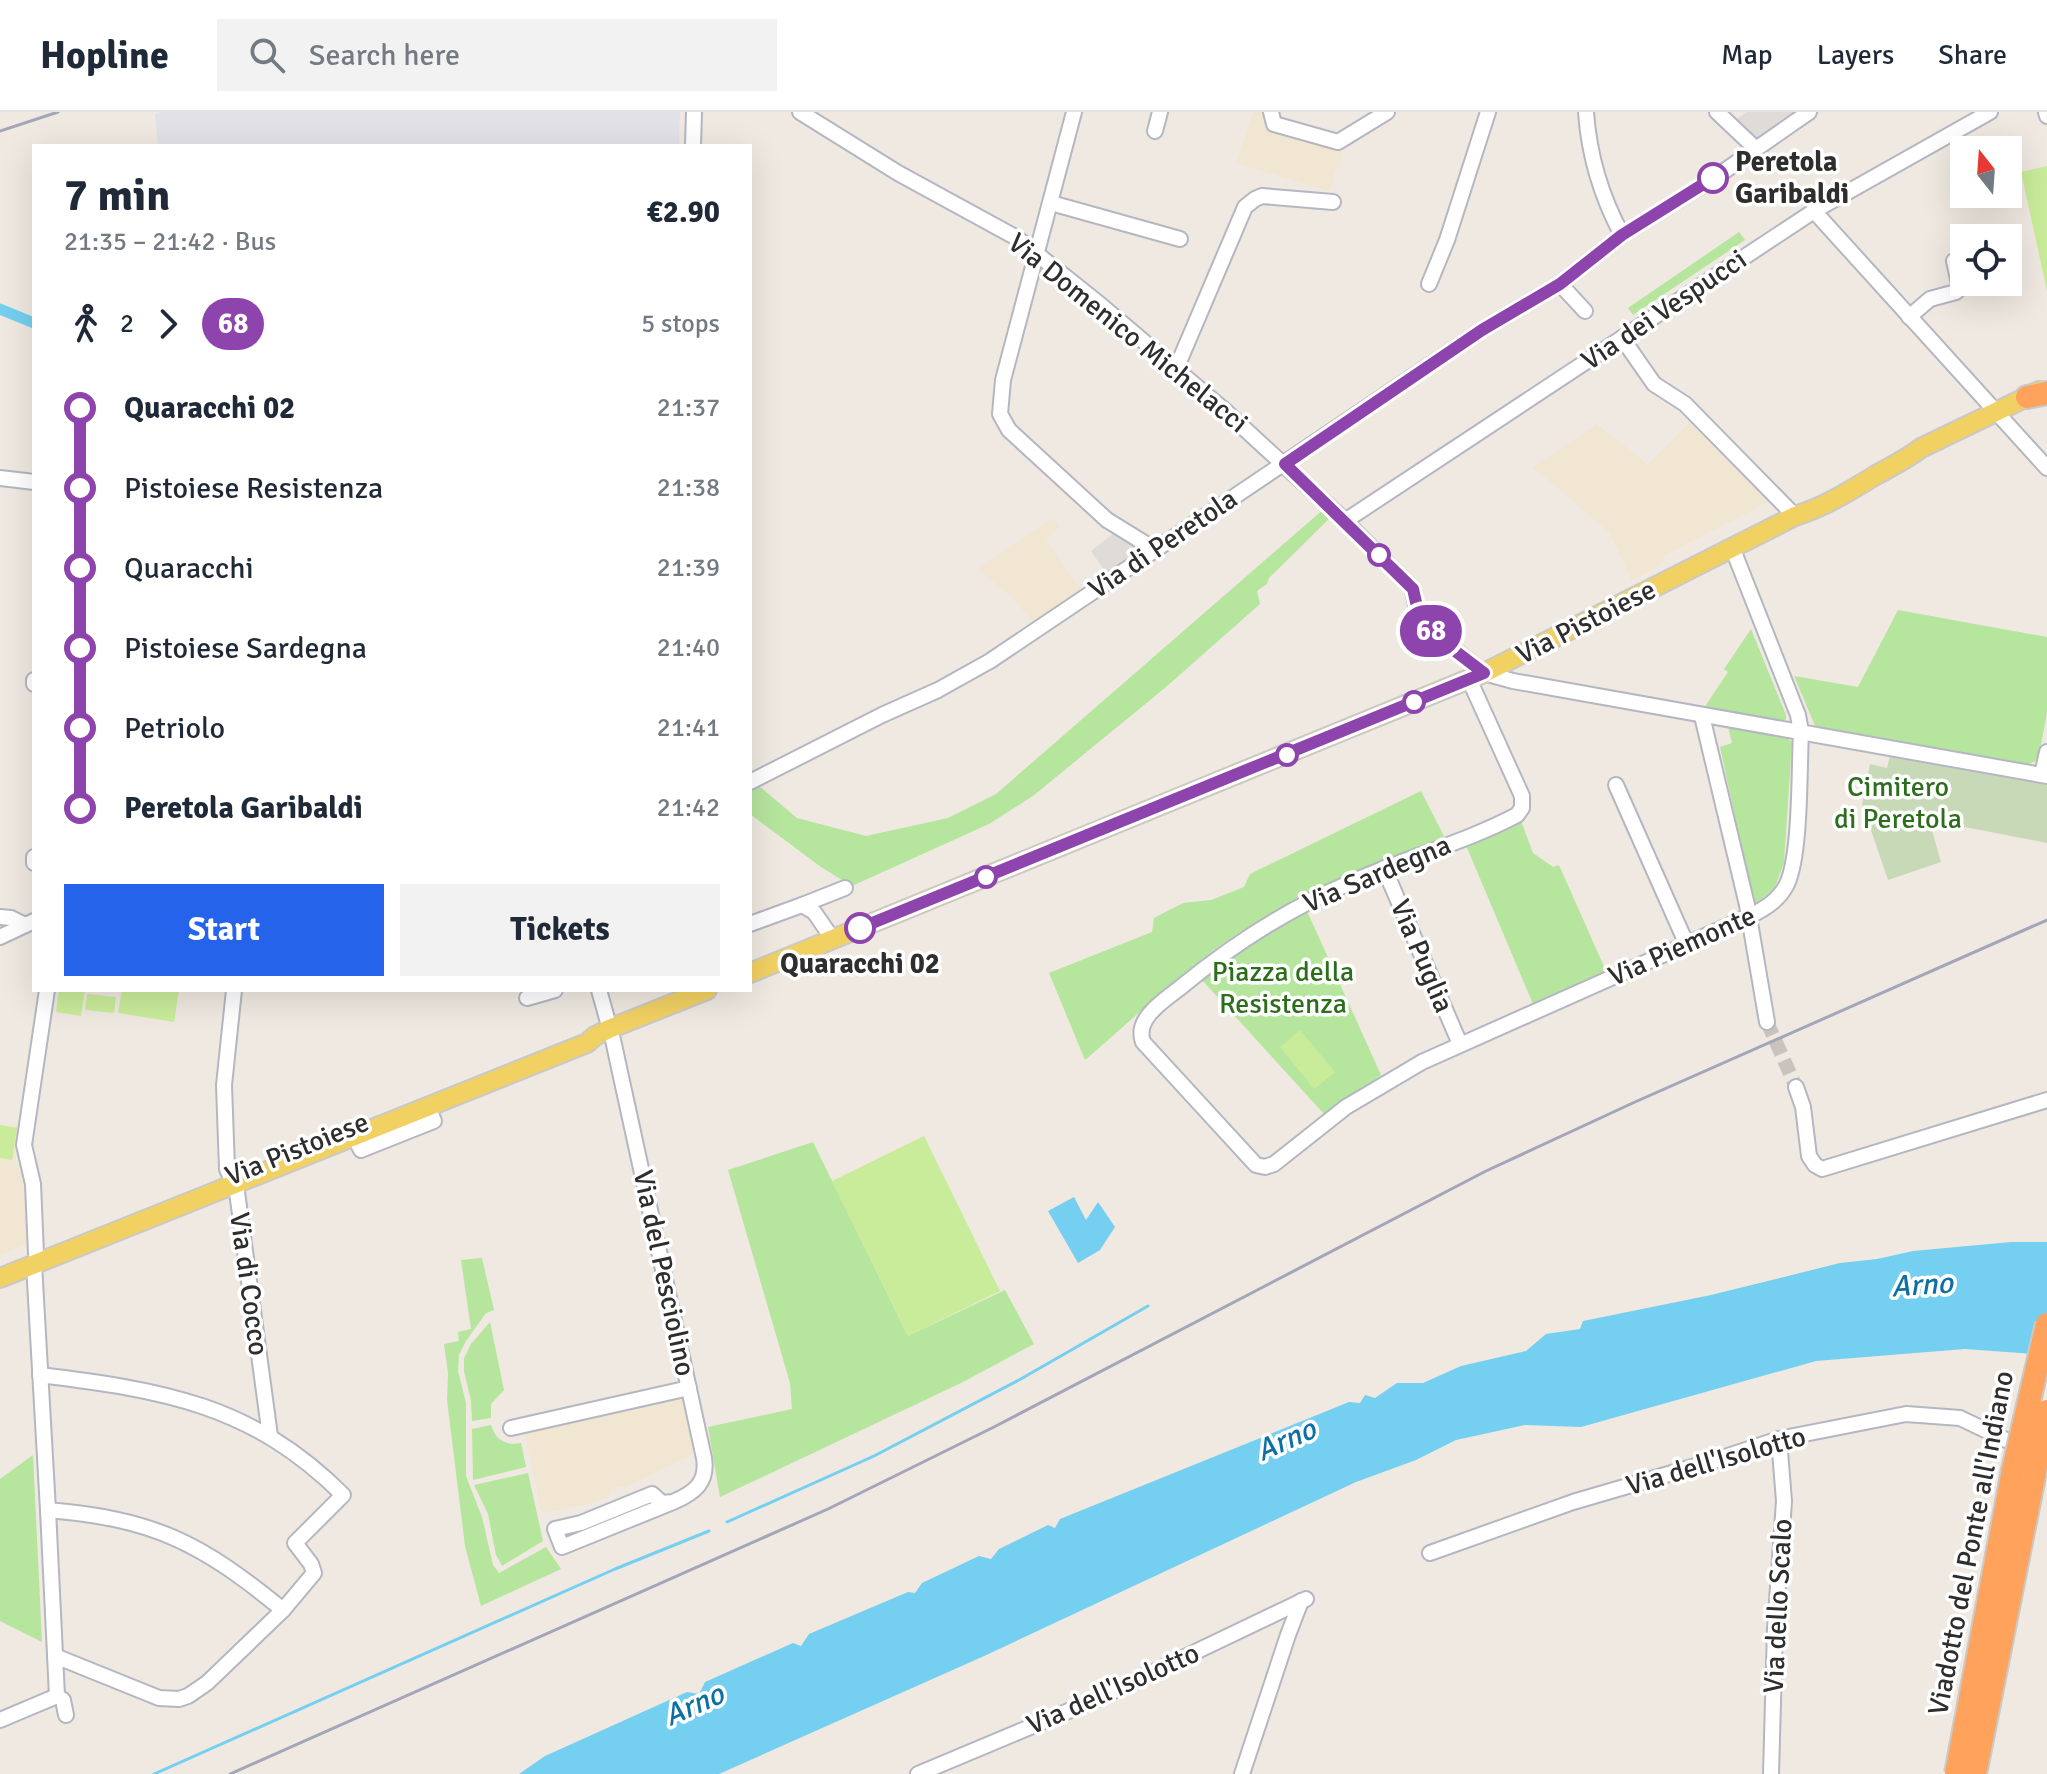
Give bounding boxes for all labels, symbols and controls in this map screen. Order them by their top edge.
search box [217,19,777,91]
text: Hopline [40,32,169,79]
icon: search [245,33,289,77]
text: Search here [309,37,460,74]
text: Map [1721,38,1773,72]
text: Layers [1817,38,1894,72]
text: Share [1938,38,2007,72]
north arrow [1950,136,2022,208]
map controls [1950,136,2022,296]
place label: Peretola Garibaldi [1735,145,1849,211]
marker: Peretola Garibaldi [1698,163,1728,193]
text: 7 min [64,169,170,223]
text: €2.90 [647,194,720,231]
button: locate [1950,224,2022,296]
text: 21:35 – 21:42 · Bus [64,226,276,258]
street label: Via Domenico Michelacci [1001,226,1255,440]
street label: Via dei Vespucci [1575,242,1753,378]
icon: walk [64,302,108,346]
icon: forward [146,302,190,346]
text: 68 [218,307,248,341]
text: 2 [120,308,134,340]
text: 5 stops [641,308,720,340]
text: Quaracchi 02 [124,390,295,427]
text: 21:37 [657,392,720,424]
text: Pistoiese Resistenza [124,470,383,507]
text: 21:38 [657,472,720,504]
street label: Via di Peretola [1082,482,1244,606]
unlabelled marker [1368,544,1390,566]
text: Quaracchi [124,550,254,587]
text: 21:39 [657,552,720,584]
street label: Via Pistoiese [1511,572,1661,672]
line badge: 68 [1395,605,1467,657]
text: 68 [1416,614,1446,648]
text: Pistoiese Sardegna [124,630,367,667]
text: 21:40 [657,632,720,664]
unlabelled marker [1403,691,1425,713]
text: Petriolo [124,710,225,747]
text: 21:41 [657,712,720,744]
unlabelled marker [1276,744,1298,766]
park label: Cimitero di Peretola [1834,770,1962,836]
text: Peretola Garibaldi [124,790,363,827]
text: 21:42 [657,792,720,824]
street label: Via Sardegna [1298,828,1456,920]
unlabelled marker [975,866,997,888]
button: Start [64,884,384,976]
button: Tickets [400,884,720,976]
street label: Via Puglia [1383,894,1461,1018]
street label: Via Piemonte [1603,898,1761,994]
marker: Quaracchi 02 [845,913,875,943]
place label: Quaracchi 02 [780,947,940,981]
park label: Piazza della Resistenza [1212,955,1354,1021]
street label: Via Pistoiese [220,1105,374,1193]
street label: Via del Pesciolino [626,1167,702,1379]
street label: Via di Cocco [222,1210,276,1358]
water label: Arno [1890,1264,1955,1306]
street label: Viadotto del Ponte all'Indiano [1921,1368,2021,1718]
water label: Arno [1250,1410,1323,1469]
street label: Via dell'Isolotto [1622,1419,1810,1503]
street label: Via dello Scalo [1756,1518,1800,1694]
street label: Via dell'Isolotto [1022,1636,1204,1742]
water label: Arno [658,1675,731,1734]

